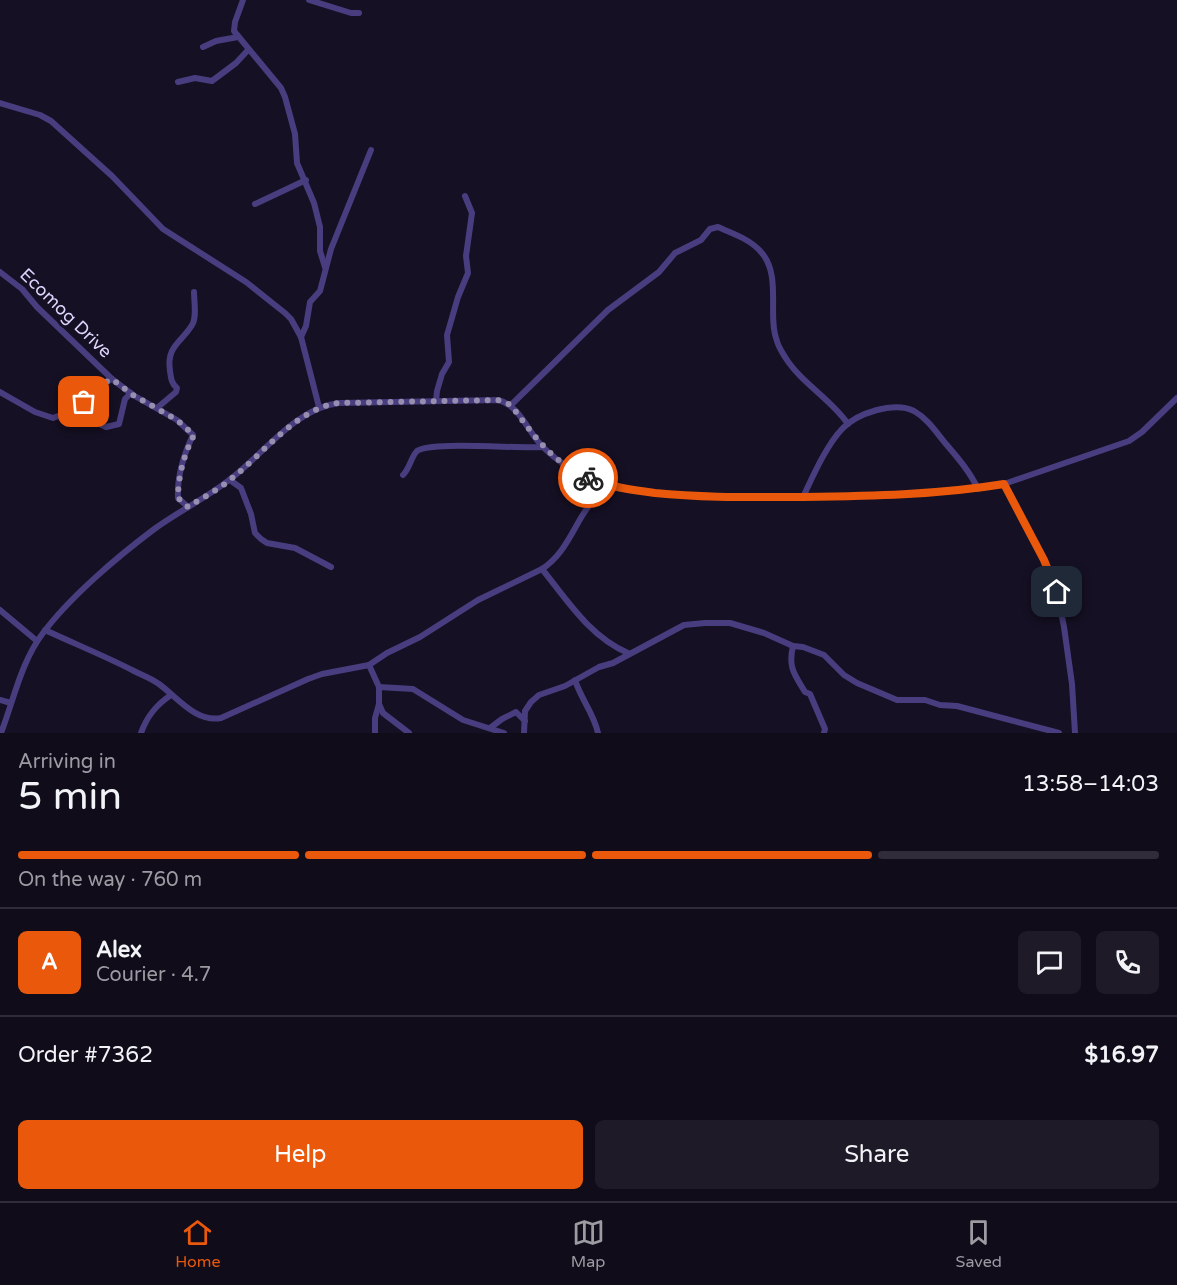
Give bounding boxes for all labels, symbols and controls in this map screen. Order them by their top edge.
street label: Ecomog Drive [15,264,117,362]
pin [58,376,109,427]
icon: bag [67,385,100,418]
courier [558,448,618,508]
icon: bike [572,462,605,495]
pin [1031,566,1082,617]
icon: home [1040,575,1073,608]
text: Arriving in [18,750,116,774]
text: 13:58–14:03 [1022,771,1159,797]
text: 5 min [18,773,122,820]
text: On the way · 760 m [18,868,202,892]
button: chat [1018,931,1081,994]
button: phone [1096,931,1159,994]
text: Alex [96,937,142,963]
text: A [41,949,58,975]
text: Courier · 4.7 [96,963,211,987]
text: Order #7362 [18,1042,153,1068]
text: $16.97 [1084,1042,1159,1068]
button: Help [18,1120,583,1189]
button: Share [595,1120,1159,1189]
tab: Home [175,1216,220,1272]
tab: Map [571,1216,605,1272]
tab: Saved [956,1216,1002,1272]

